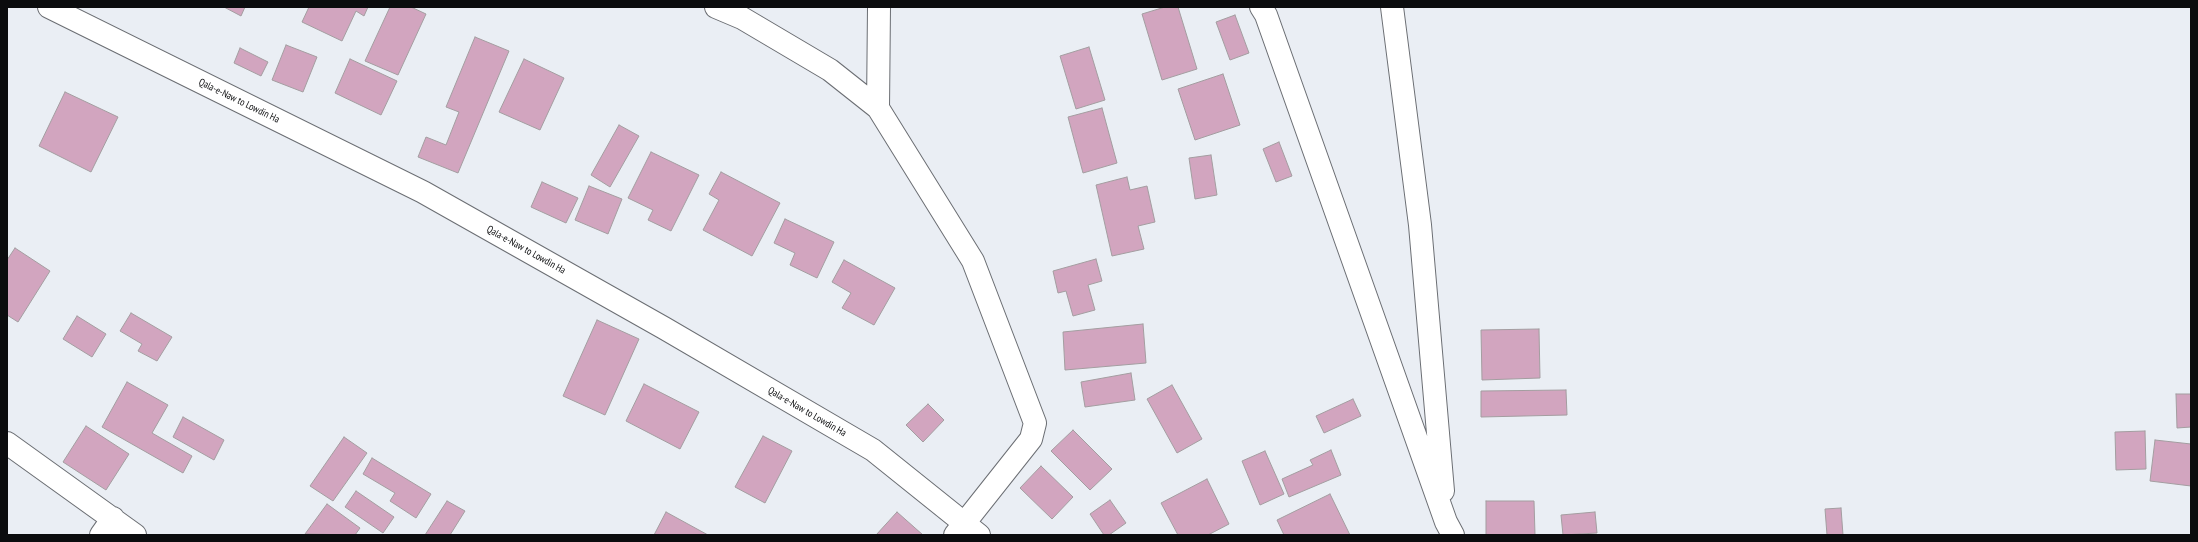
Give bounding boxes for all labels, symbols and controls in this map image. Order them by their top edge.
street label: Qala-e-Naw to Lowdin Ha [197,76,281,126]
street label: Qala-e-Naw to Lowdin Ha [484,223,568,277]
street label: Qala-e-Naw to Lowdin Ha [766,385,848,439]

